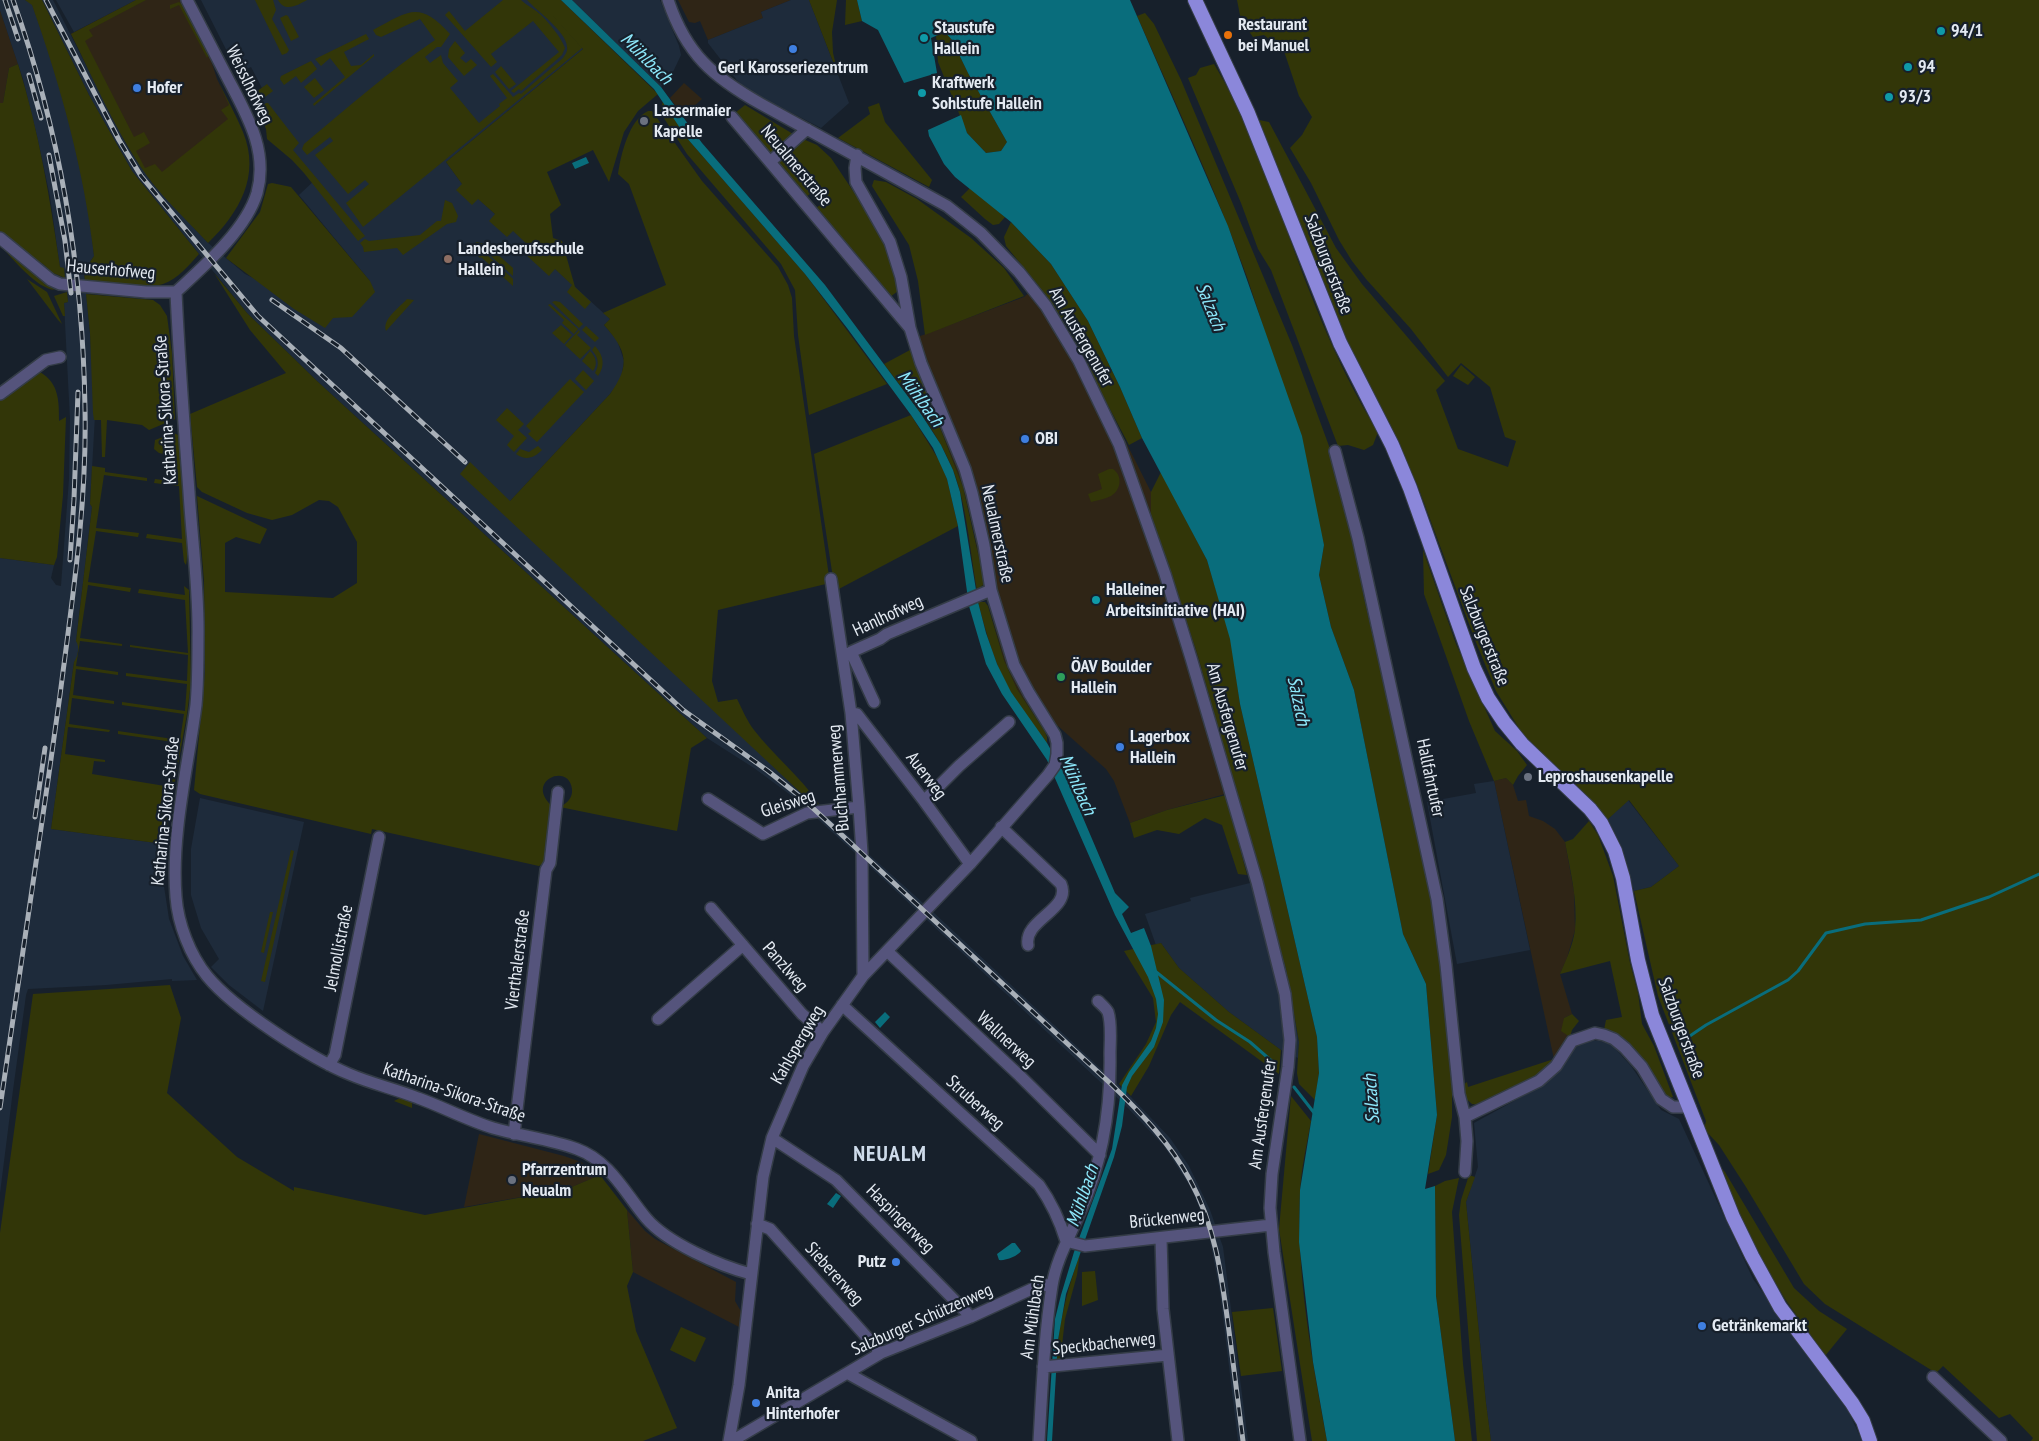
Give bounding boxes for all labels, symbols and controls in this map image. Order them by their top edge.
place label: Restaurant bei Manuel [1238,14,1309,56]
place label: Staustufe Hallein [934,17,995,59]
place label: 94/1 [1951,20,1983,42]
marker: 94/1 [1935,25,1947,37]
water label: Mühlbach [615,28,677,90]
marker: Restaurant bei Manuel [1222,29,1234,41]
marker: Staustufe Hallein [918,32,930,44]
street label: Weisslhofweg [221,42,277,128]
marker: Gerl Karosseriezentrum [787,43,799,55]
place label: 94 [1918,56,1935,78]
place label: Gerl Karosseriezentrum [718,57,868,79]
marker: 94 [1902,61,1914,73]
place label: Kraftwerk Sohlstufe Hallein [932,72,1042,115]
place label: Hofer [147,77,182,99]
marker: Hofer [131,82,143,94]
place label: 93/3 [1899,86,1931,108]
marker: Kraftwerk Sohlstufe Hallein [916,87,928,99]
marker: 93/3 [1883,91,1895,103]
place label: Lassermaier Kapelle [654,100,731,142]
marker: Lassermaier Kapelle [638,115,650,127]
street label: Neualmerstraße [756,121,836,211]
street label: Salzburgerstraße [1299,211,1357,317]
place label: Landesberufsschule Hallein [458,238,584,280]
marker: Landesberufsschule Hallein [442,253,454,265]
street label: Hauserhofweg [66,255,156,285]
water label: Salzach [1190,280,1230,334]
street label: Am Ausfergenufer [1044,284,1118,390]
street label: Katharina-Sikora-Straße [150,335,182,485]
water label: Mühlbach [892,366,948,432]
place label: OBI [1035,428,1058,450]
marker: OBI [1019,433,1031,445]
street label: Neualmerstraße [976,483,1018,585]
place label: Halleiner Arbeitsinitiative (HAI) [1106,579,1245,622]
street label: Salzburgerstraße [1454,583,1514,689]
street label: Hanlhofweg [850,590,926,642]
marker: Halleiner Arbeitsinitiative (HAI) [1090,594,1102,606]
place label: ÖAV Boulder Hallein [1071,656,1151,699]
street label: Am Ausfergenufer [1201,661,1253,773]
marker: ÖAV Boulder Hallein [1055,671,1067,683]
water label: Salzach [1282,674,1314,728]
street label: Buchhammerweg [824,724,854,832]
place label: Lagerbox Hallein [1130,726,1190,769]
street label: Katharina-Sikora-Straße [147,736,185,886]
street label: Hallfahrtufer [1411,737,1449,819]
marker: Lagerbox Hallein [1114,741,1126,753]
street label: Auerweg [901,748,951,804]
water label: Mühlbach [1054,751,1100,819]
place label: Leproshausenkapelle [1538,766,1673,788]
marker: Leproshausenkapelle [1522,771,1534,783]
street label: Gleisweg [758,785,818,823]
street label: Jelmollistraße [320,903,358,993]
street label: Vierthalerstraße [501,909,535,1011]
street label: Panzlweg [758,938,812,996]
street label: Salzburgerstraße [1653,975,1709,1081]
street label: Kahlspergweg [767,1002,829,1088]
street label: Wallnerweg [972,1007,1040,1073]
street label: Am Ausfergenufer [1245,1057,1281,1171]
street label: Katharina-Sikora-Straße [380,1058,528,1128]
street label: Struberweg [941,1071,1009,1135]
water label: Salzach [1359,1073,1385,1125]
district label: NEUALM [852,1142,928,1168]
place label: Pfarrzentrum Neualm [522,1159,606,1202]
water label: Mühlbach [1062,1162,1104,1230]
marker: Pfarrzentrum Neualm [506,1174,518,1186]
street label: Haspingerweg [861,1180,939,1258]
street label: Brückenweg [1128,1204,1206,1234]
street label: Siebererweg [800,1238,868,1310]
place label: Putz [858,1251,886,1273]
marker: Putz [890,1256,902,1268]
street label: Am Mühlbach [1016,1274,1050,1360]
street label: Salzburger Schützenweg [848,1279,996,1361]
place label: Getränkemarkt [1712,1315,1807,1337]
marker: Getränkemarkt [1696,1320,1708,1332]
street label: Speckbacherweg [1051,1328,1157,1360]
place label: Anita Hinterhofer [766,1382,840,1425]
marker: Anita Hinterhofer [750,1397,762,1409]

